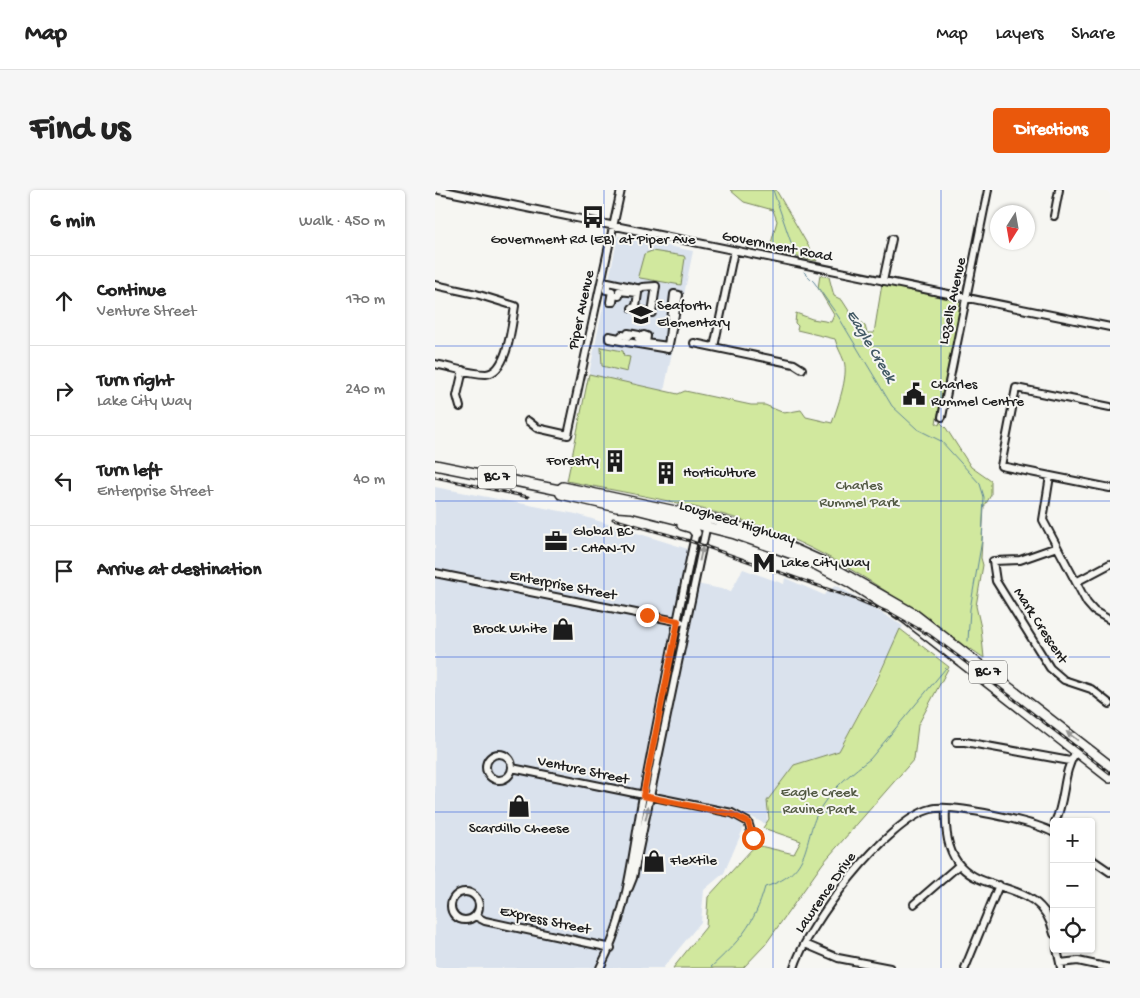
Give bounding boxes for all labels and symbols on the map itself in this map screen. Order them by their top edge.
bus stop icon: Government Rd (EB) at Piper Ave [580,204,606,230]
north arrow [990,205,1035,250]
street label: Government Road [720,227,835,267]
place label: Government Rd (EB) at Piper Ave [490,231,696,249]
street label: Lozells Avenue [935,256,971,346]
street label: Piper Avenue [565,268,599,352]
place label: Seaforth Elementary [657,297,731,332]
school or university icon: Seaforth Elementary [628,302,654,328]
water label: Eagle Creek [841,307,900,388]
place label: Charles Rummel Centre [931,376,1024,411]
public building icon: Charles Rummel Centre [901,381,927,407]
building icon: Forestry [602,448,628,474]
place label: Forestry [545,452,600,470]
building icon: Horticulture [653,460,679,486]
place label: Horticulture [683,464,756,482]
road number: BC 7 [478,466,516,488]
park label: Charles Rummel Park [819,477,900,512]
street label: Lougheed Highway [677,497,798,549]
place label: Global BC - CHAN-TV [573,523,635,558]
office icon: Global BC - CHAN-TV [543,528,569,554]
one-way arrow [697,546,705,561]
metro station icon: Lake City Way [751,550,777,576]
place label: Lake City Way [781,554,870,572]
street label: Enterprise Street [508,567,620,606]
street label: Mark Crescent [1009,585,1072,669]
route end [636,604,659,627]
shop icon: Brock White [550,616,576,642]
place label: Brock White [472,620,547,638]
road number: BC 7 [969,661,1007,684]
one-way arrow [1065,731,1079,741]
street label: Venture Street [535,752,632,790]
park label: Eagle Creek Ravine Park [781,784,859,819]
shop icon: Scardillo Cheese [506,793,532,819]
one-way arrow [643,806,651,821]
place label: Scardillo Cheese [469,820,570,838]
route start [742,827,765,850]
shop icon: Flextile [641,848,667,874]
street label: Lawrence Drive [791,849,861,937]
place label: Flextile [669,852,717,870]
street label: Express Street [498,903,594,940]

